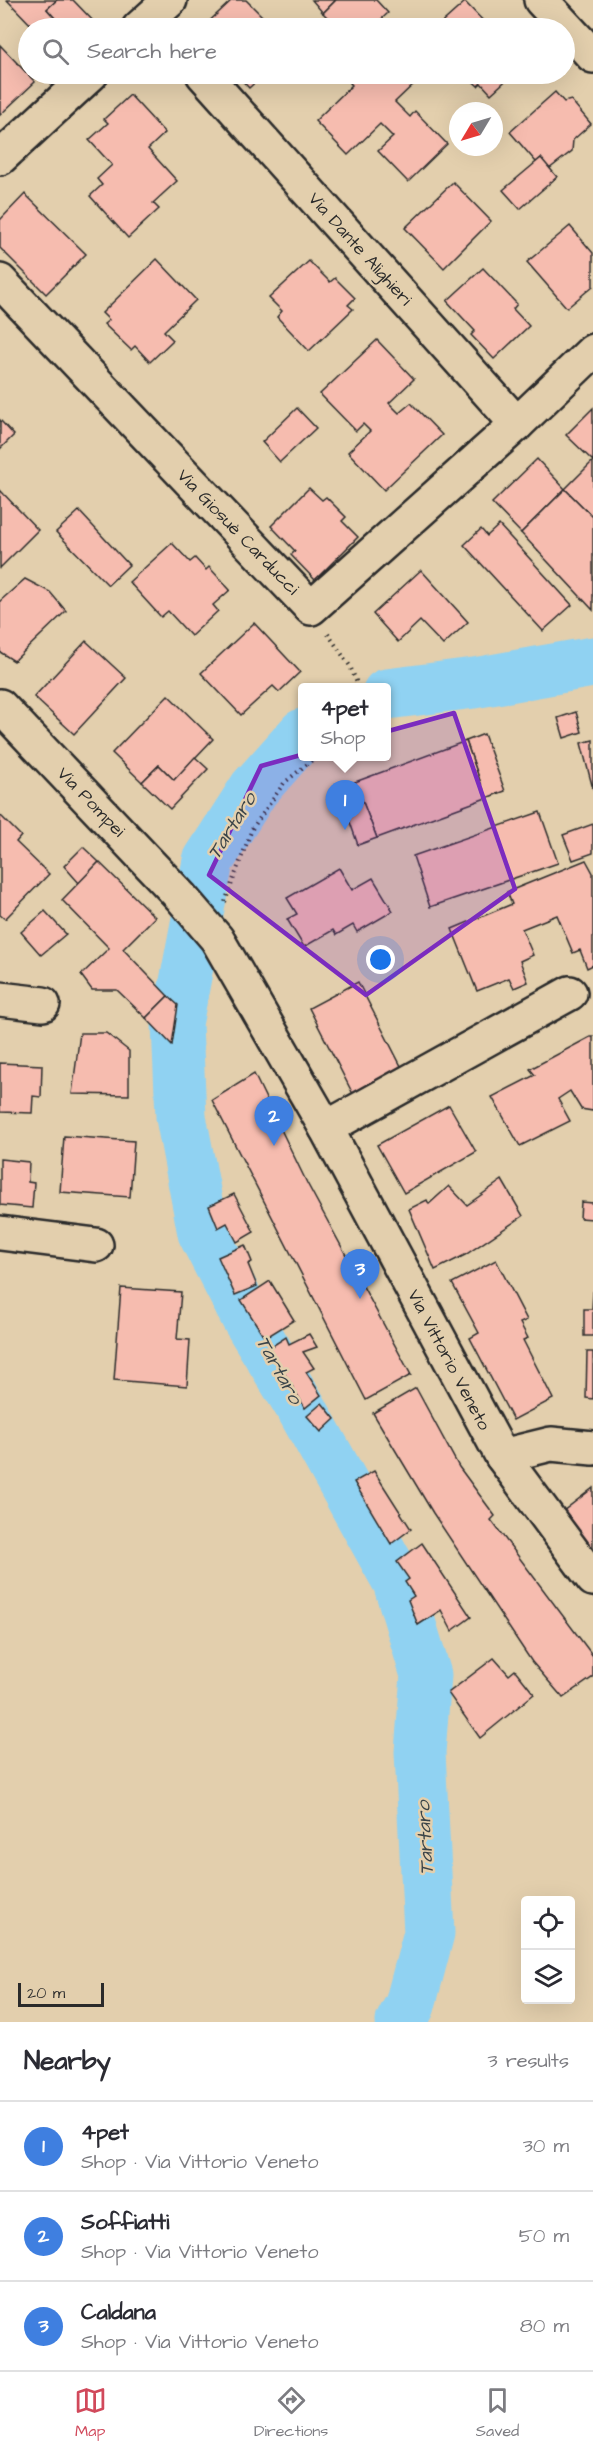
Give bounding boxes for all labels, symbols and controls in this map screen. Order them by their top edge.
search box [18,18,575,84]
icon: search [39,35,72,68]
text: Search here [87,36,217,67]
north arrow [449,102,503,156]
street label: Via Dante Alighieri [302,187,418,312]
street label: Via Giosuè Carducci [171,463,305,601]
popup [298,683,391,761]
text: 4pet [320,693,369,724]
text: Shop [320,724,366,752]
street label: Via Pompei [51,761,131,843]
pin: 1 [326,780,364,830]
water label: Tartaro [200,786,264,865]
your location [366,945,395,974]
pin: 2 [254,1096,294,1146]
pin: 3 [340,1250,380,1299]
street label: Via Vittorio Veneto [401,1285,497,1435]
water label: Tartaro [249,1331,310,1411]
water label: Tartaro [409,1798,441,1876]
map controls [521,1896,575,2004]
button: locate [521,1896,575,1950]
button: layers [521,1950,575,2004]
scale bar [18,1980,104,2008]
text: 20 m [27,1982,65,2004]
text: Nearby [24,2043,111,2079]
text: 3 results [487,2047,569,2075]
text: 4pet [81,2117,129,2148]
text: 1 [42,2132,45,2160]
text: 30 m [523,2132,569,2160]
text: Shop · Via Vittorio Veneto [81,2148,319,2176]
text: Soffiatti [81,2207,169,2238]
text: 2 [38,2222,49,2250]
text: 50 m [519,2222,569,2250]
text: Shop · Via Vittorio Veneto [81,2238,319,2266]
text: Caldana [81,2297,156,2328]
text: 3 [38,2312,49,2340]
text: 80 m [520,2312,569,2340]
text: Shop · Via Vittorio Veneto [81,2328,319,2356]
tab: Map [74,2384,107,2442]
tab: Directions [254,2384,328,2442]
tab: Saved [476,2384,519,2442]

